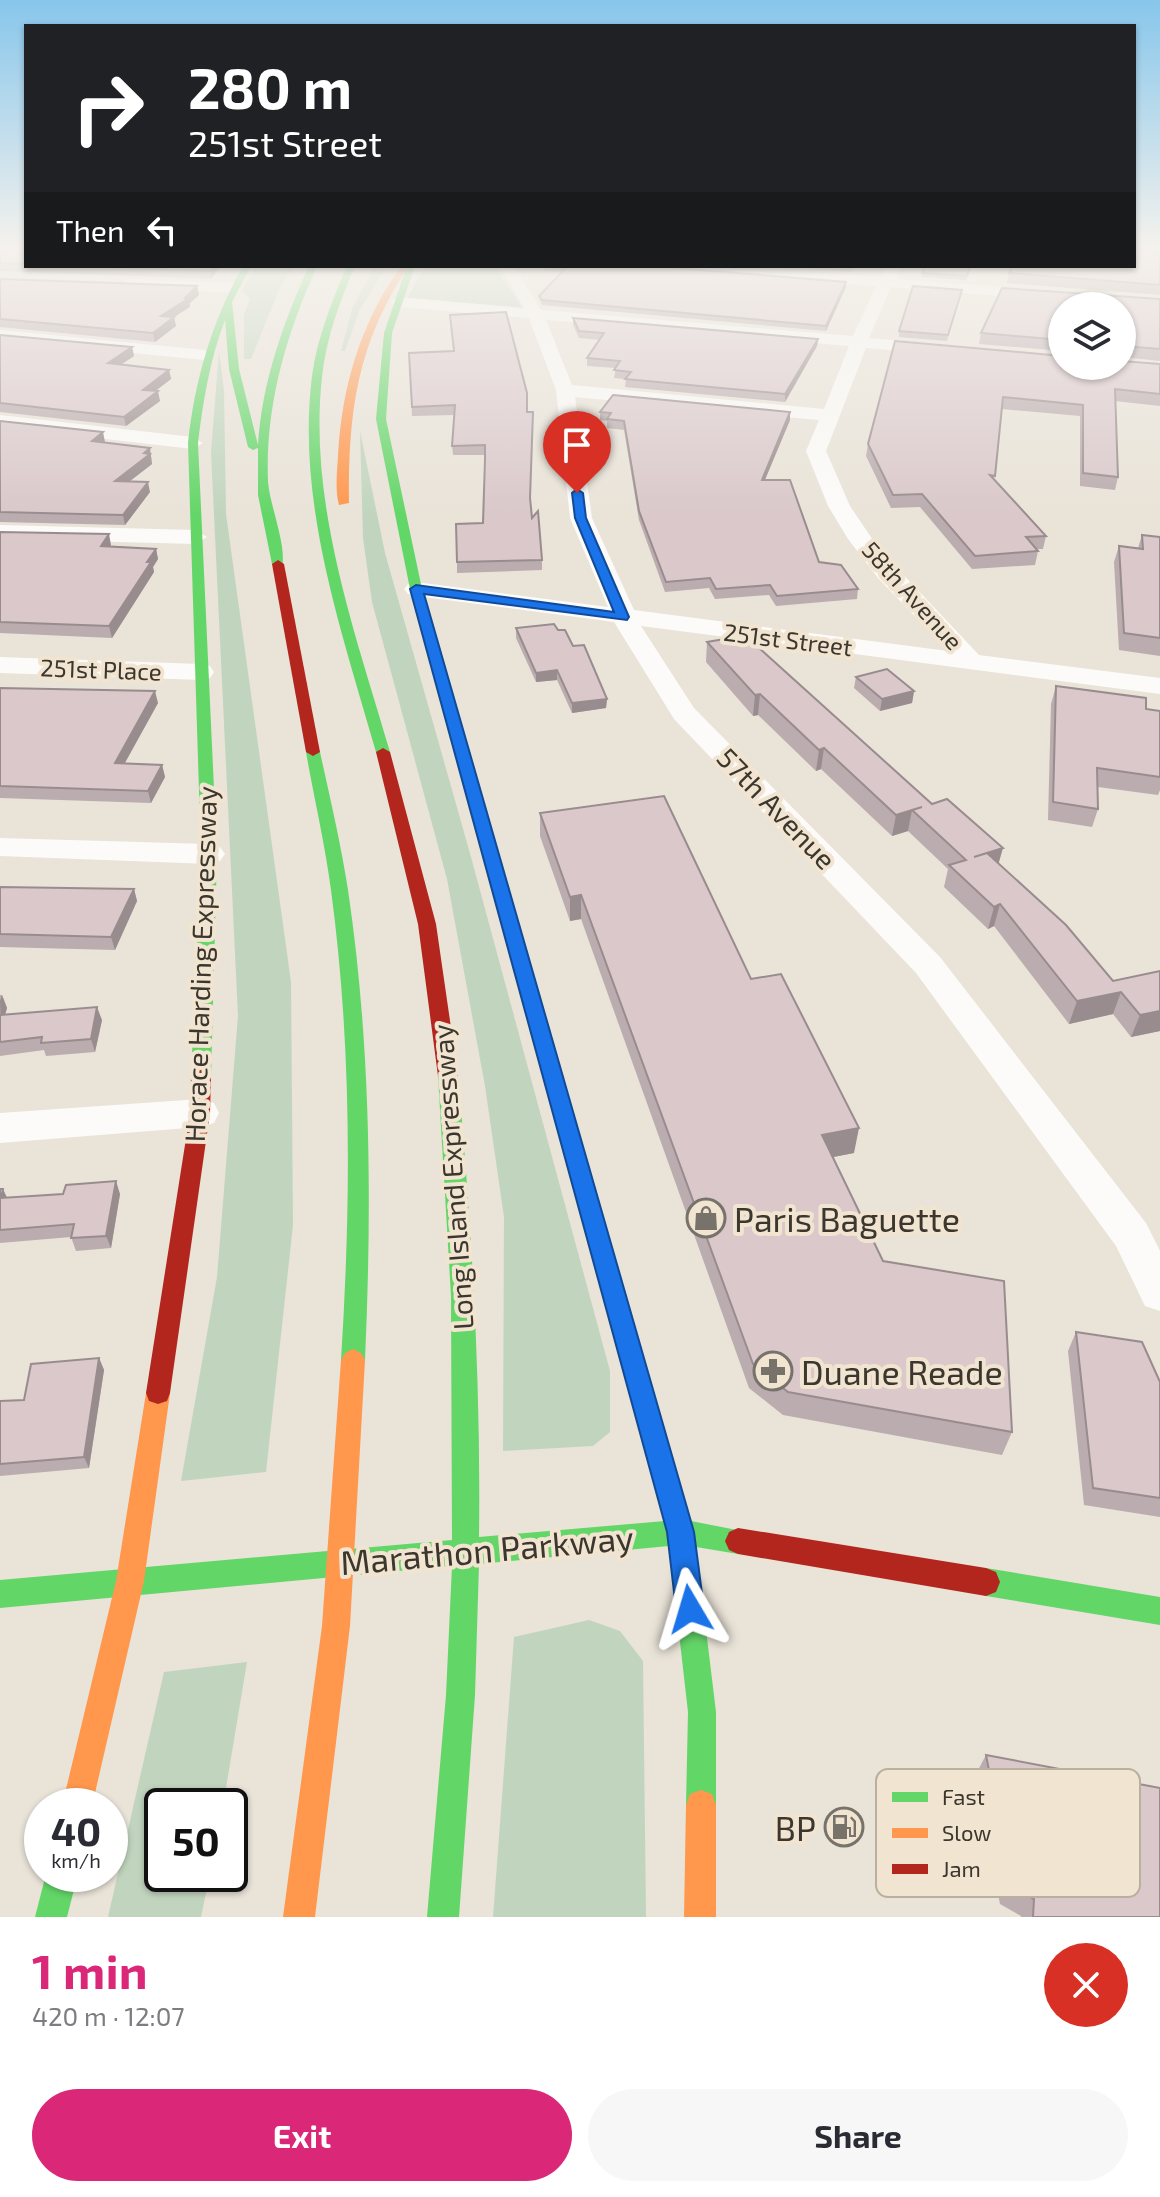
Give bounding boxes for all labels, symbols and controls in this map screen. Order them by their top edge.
text: 280 m [188,53,352,120]
icon: right [56,56,160,160]
text: 251st Street [188,121,382,164]
icon: left [140,208,184,252]
text: Then [56,212,124,248]
map controls [1048,292,1136,380]
button: layers [1048,292,1136,380]
pin [543,411,611,493]
icon: arrive [555,423,599,467]
street label: 58th Avenue [857,535,969,655]
street label: 251st Street [722,617,854,661]
street label: 251st Place [40,652,162,686]
street label: 57th Avenue [711,740,843,876]
street label: Horace Harding Expressway [177,785,223,1143]
street label: Long Island Expressway [424,1023,480,1331]
shop icon: Paris Baguette [685,1197,727,1239]
place label: Paris Baguette [734,1198,960,1239]
pharmacy icon: Duane Reade [752,1350,794,1392]
place label: Duane Reade [801,1351,1003,1392]
street label: Marathon Parkway [339,1516,635,1582]
position arrow [648,1567,732,1651]
legend [876,1769,1140,1897]
text: Fast [942,1783,985,1809]
speed limit sign: 50 [144,1788,248,1892]
text: 40 [51,1806,101,1854]
fuel station icon: BP [823,1806,865,1848]
place label: BP [775,1807,816,1848]
text: Slow [942,1819,991,1845]
text: km/h [51,1848,101,1872]
text: Jam [942,1855,981,1881]
text: 1 min [32,1941,148,1999]
button: close [1044,1943,1128,2027]
text: 420 m · 12:07 [32,2000,185,2031]
button: Exit [32,2089,572,2181]
button: Share [588,2089,1128,2181]

